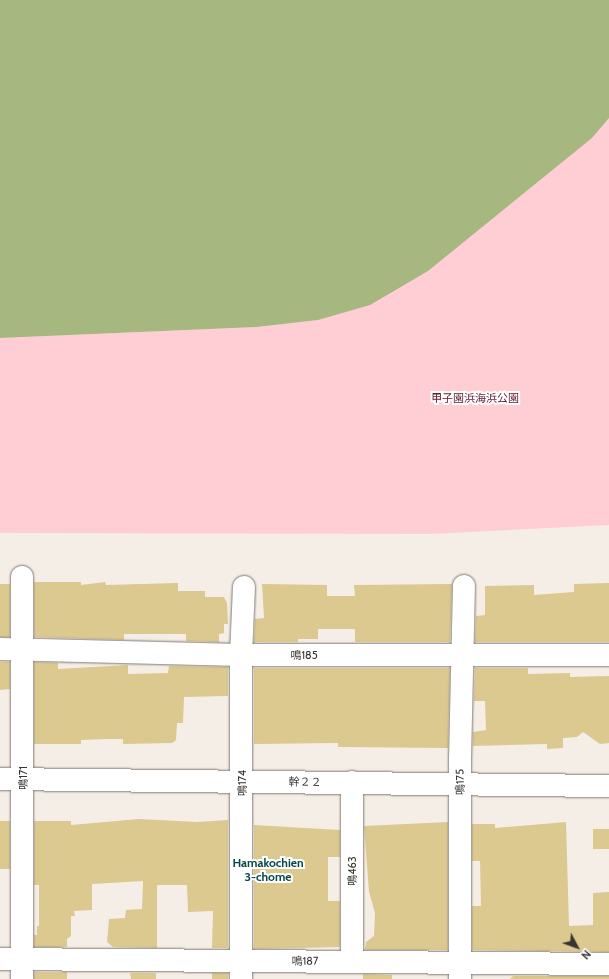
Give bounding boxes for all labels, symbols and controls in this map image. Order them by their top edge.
park label: 甲子園浜海浜公園 [431,391,519,405]
street label: 鳴185 [290,648,318,662]
street label: 鳴171 [16,766,30,790]
street label: 鳴175 [453,769,467,795]
street label: 鳴174 [235,770,249,796]
street label: 幹２２ [288,775,322,789]
district label: Hamakochien 3-chome [232,856,304,884]
street label: 鳴463 [345,856,359,886]
north arrow [557,927,597,967]
text: N [578,947,594,962]
street label: 鳴187 [291,954,319,968]

